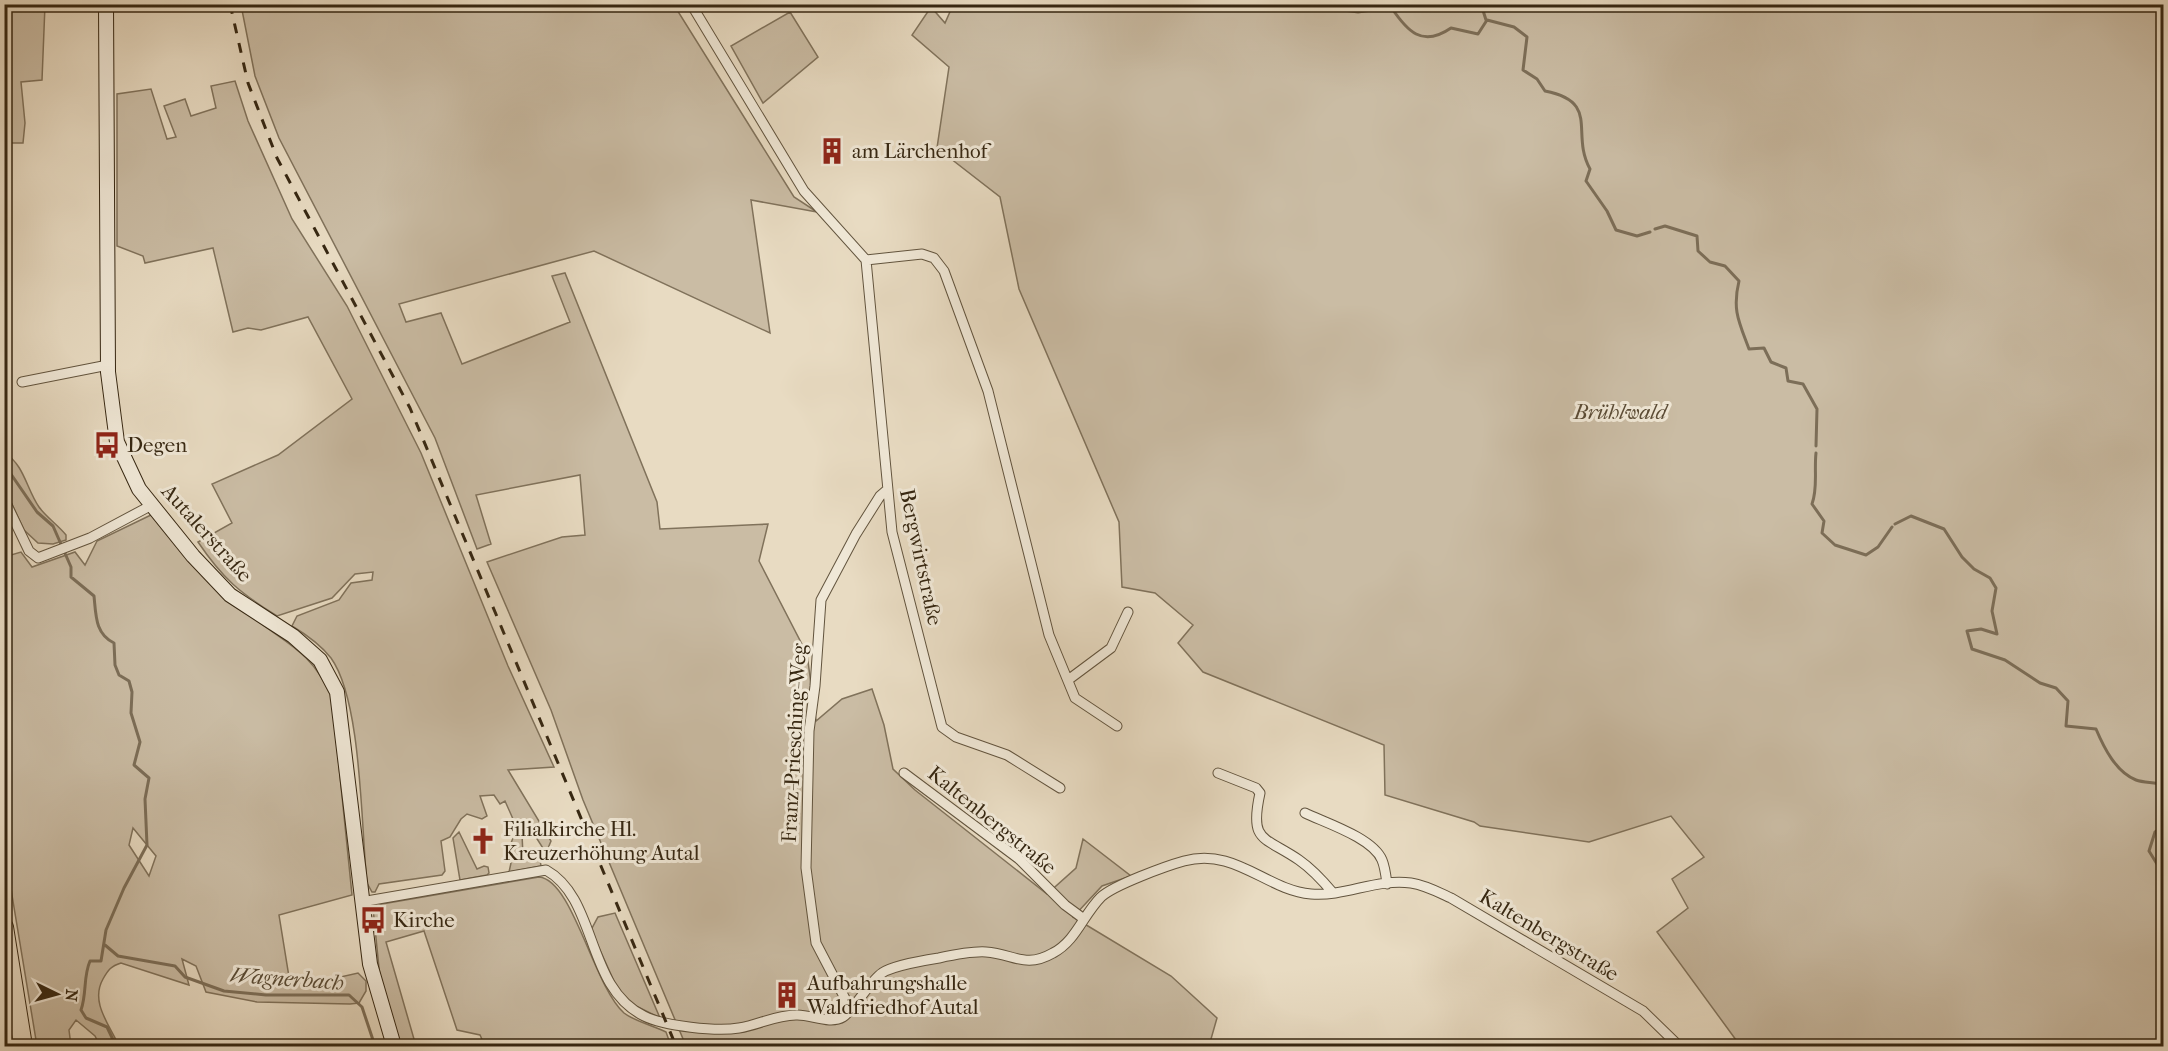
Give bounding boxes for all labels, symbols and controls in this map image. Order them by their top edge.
building icon: am Lärchenhof [817,136,847,166]
place label: am Lärchenhof [852,139,992,163]
park label: Brühlwald [1573,400,1669,424]
bus stop icon: Degen [92,430,122,460]
place label: Degen [127,433,187,457]
street label: Autalerstraße [156,478,257,587]
street label: Bergwirtstraße [895,487,947,627]
street label: Franz-Priesching-Weg [777,642,811,843]
street label: Kaltenbergstraße [923,761,1061,879]
place label: Filialkirche Hl. Kreuzerhöhung Autal [503,817,700,865]
church icon: Filialkirche Hl. Kreuzerhöhung Autal [468,826,498,856]
street label: Kaltenbergstraße [1475,884,1623,986]
bus stop icon: Kirche [358,905,388,935]
place label: Kirche [393,908,455,932]
water label: Wagnerbach [229,962,345,996]
north arrow [27,964,87,1024]
place label: Aufbahrungshalle Waldfriedhof Autal [806,971,979,1019]
building icon: Aufbahrungshalle Waldfriedhof Autal [772,980,802,1010]
text: N [61,988,81,1003]

